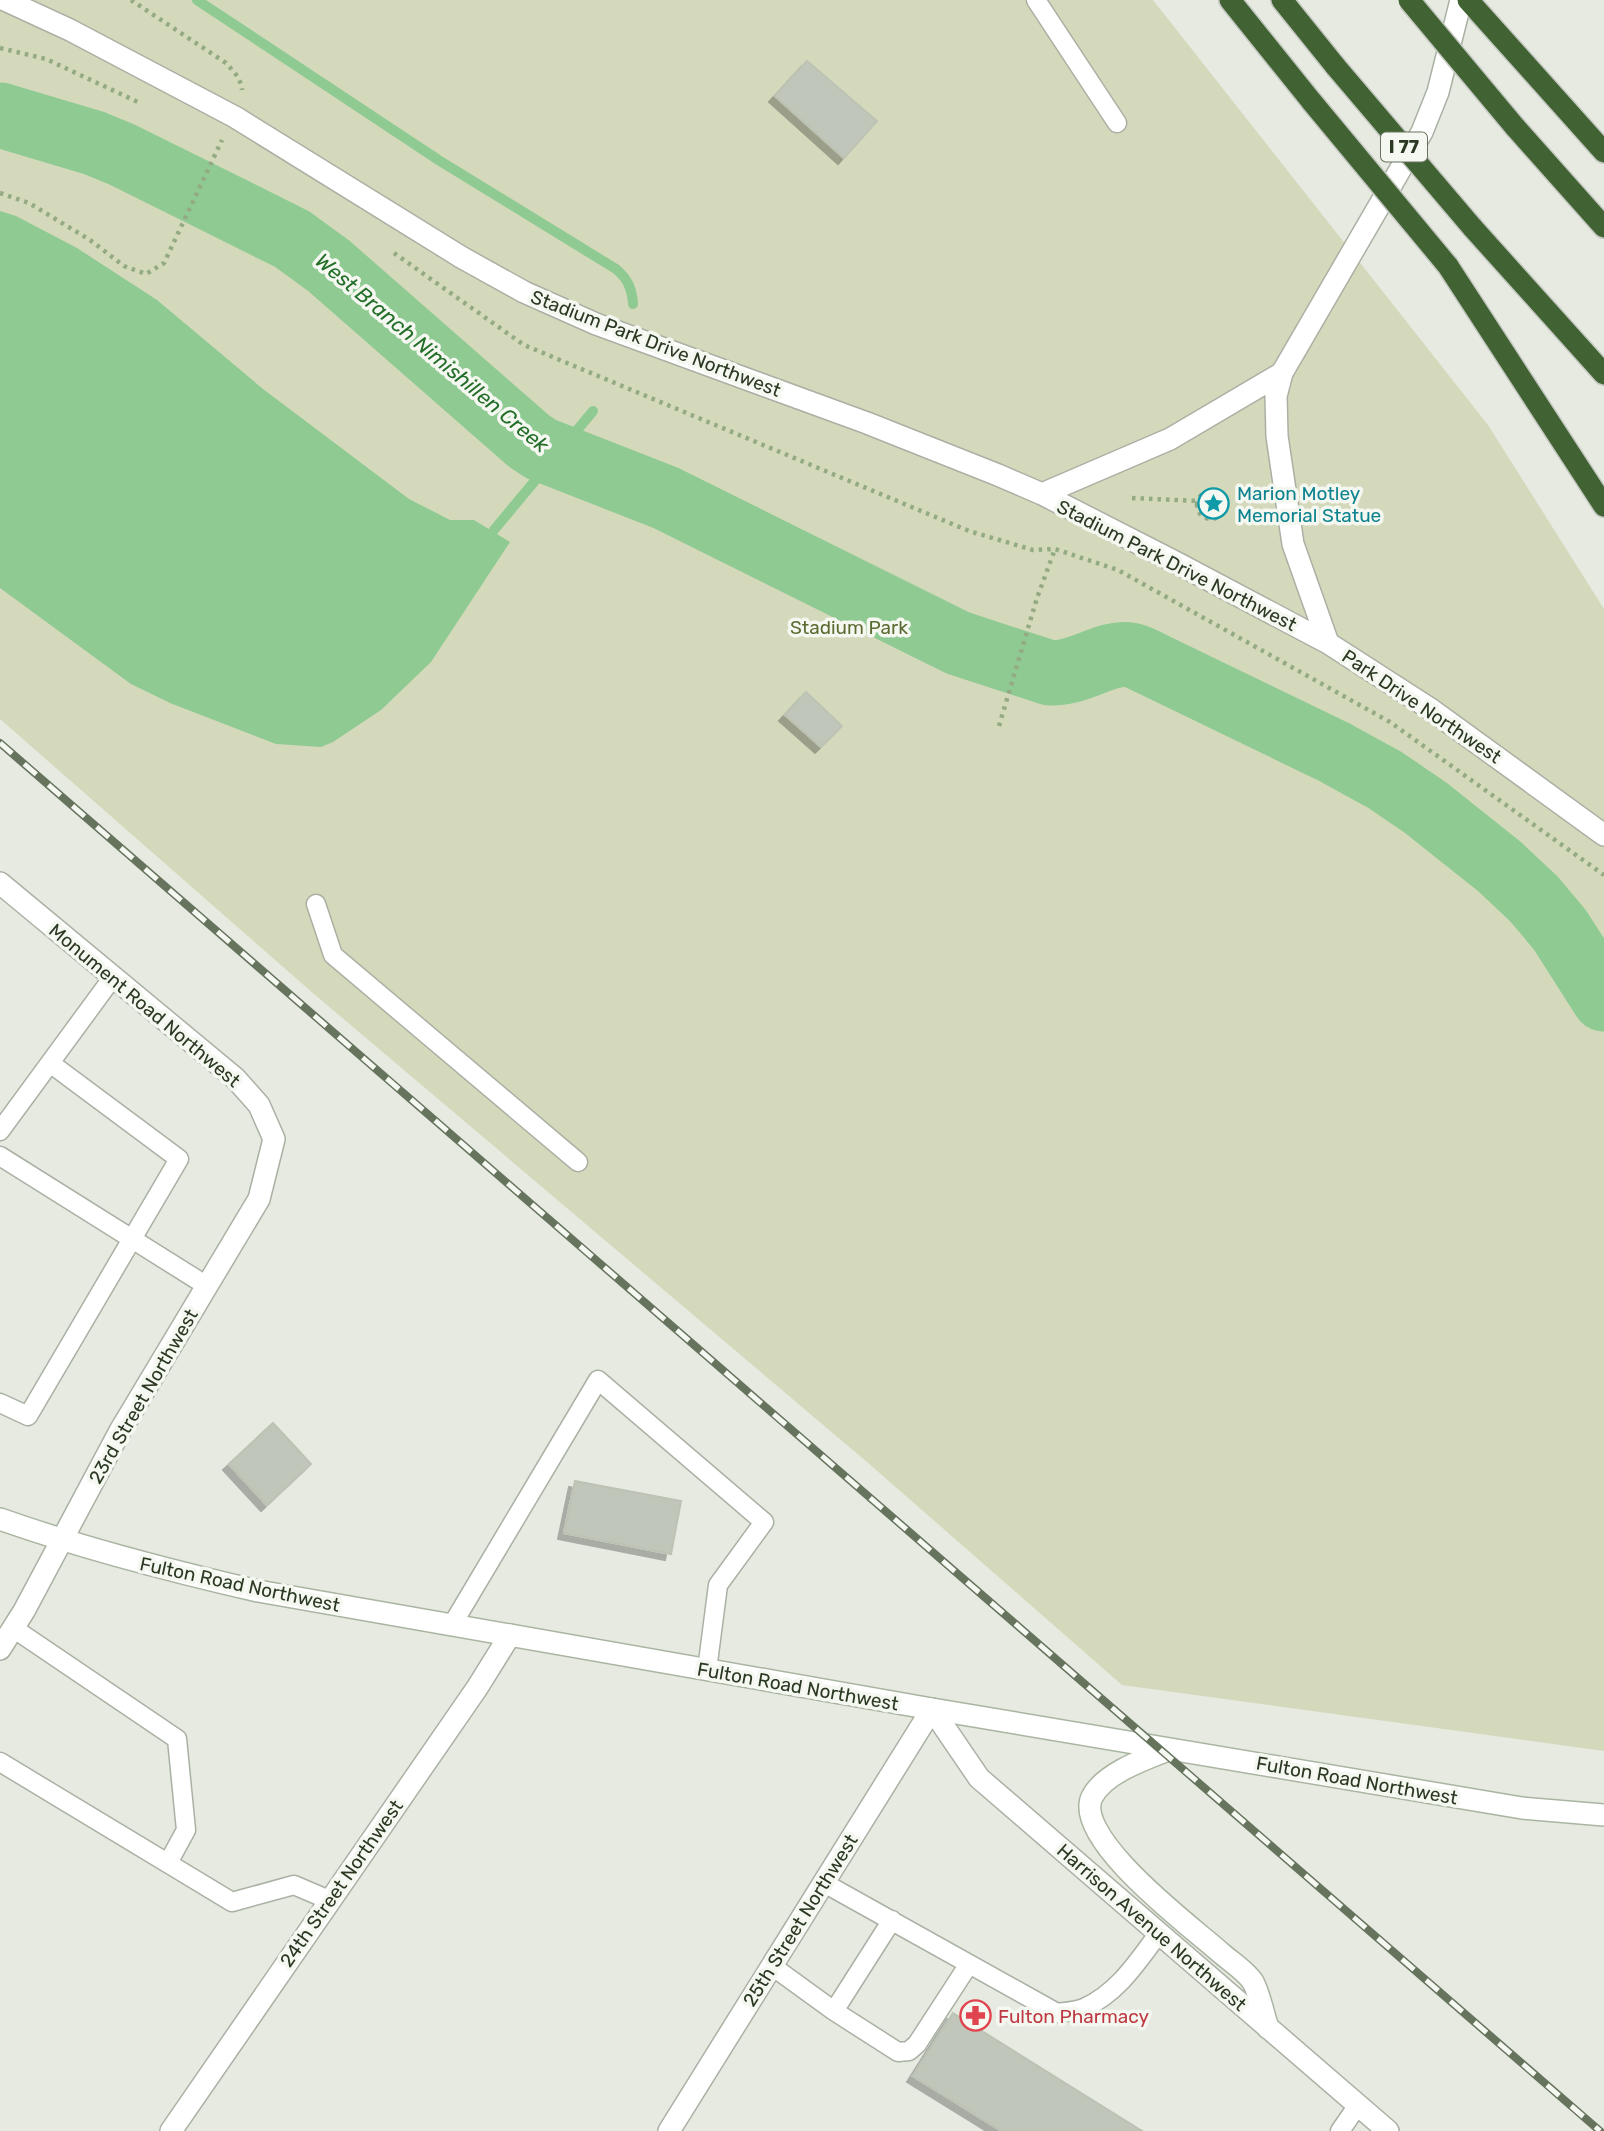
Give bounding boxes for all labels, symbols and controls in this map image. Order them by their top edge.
road number: I 77 [1381,132,1427,162]
water label: West Branch Nimishillen Creek [311,248,555,458]
street label: Stadium Park Drive Northwest [528,285,785,402]
place label: Marion Motley Memorial Statue [1237,482,1381,527]
place icon: Marion Motley Memorial Statue [1197,487,1231,521]
street label: Stadium Park Drive Northwest [1053,495,1301,636]
park label: Stadium Park [790,616,908,639]
street label: Park Drive Northwest [1338,645,1506,769]
street label: Monument Road Northwest [44,919,245,1093]
street label: 23rd Street Northwest [84,1304,203,1488]
street label: Fulton Road Northwest [138,1552,343,1617]
street label: Fulton Road Northwest [695,1657,901,1716]
street label: Fulton Road Northwest [1254,1751,1460,1810]
street label: 24th Street Northwest [275,1795,408,1971]
street label: 25th Street Northwest [738,1829,863,2011]
street label: Harrison Avenue Northwest [1052,1839,1252,2016]
pharmacy icon: Fulton Pharmacy [958,1999,992,2033]
place label: Fulton Pharmacy [998,2005,1149,2028]

